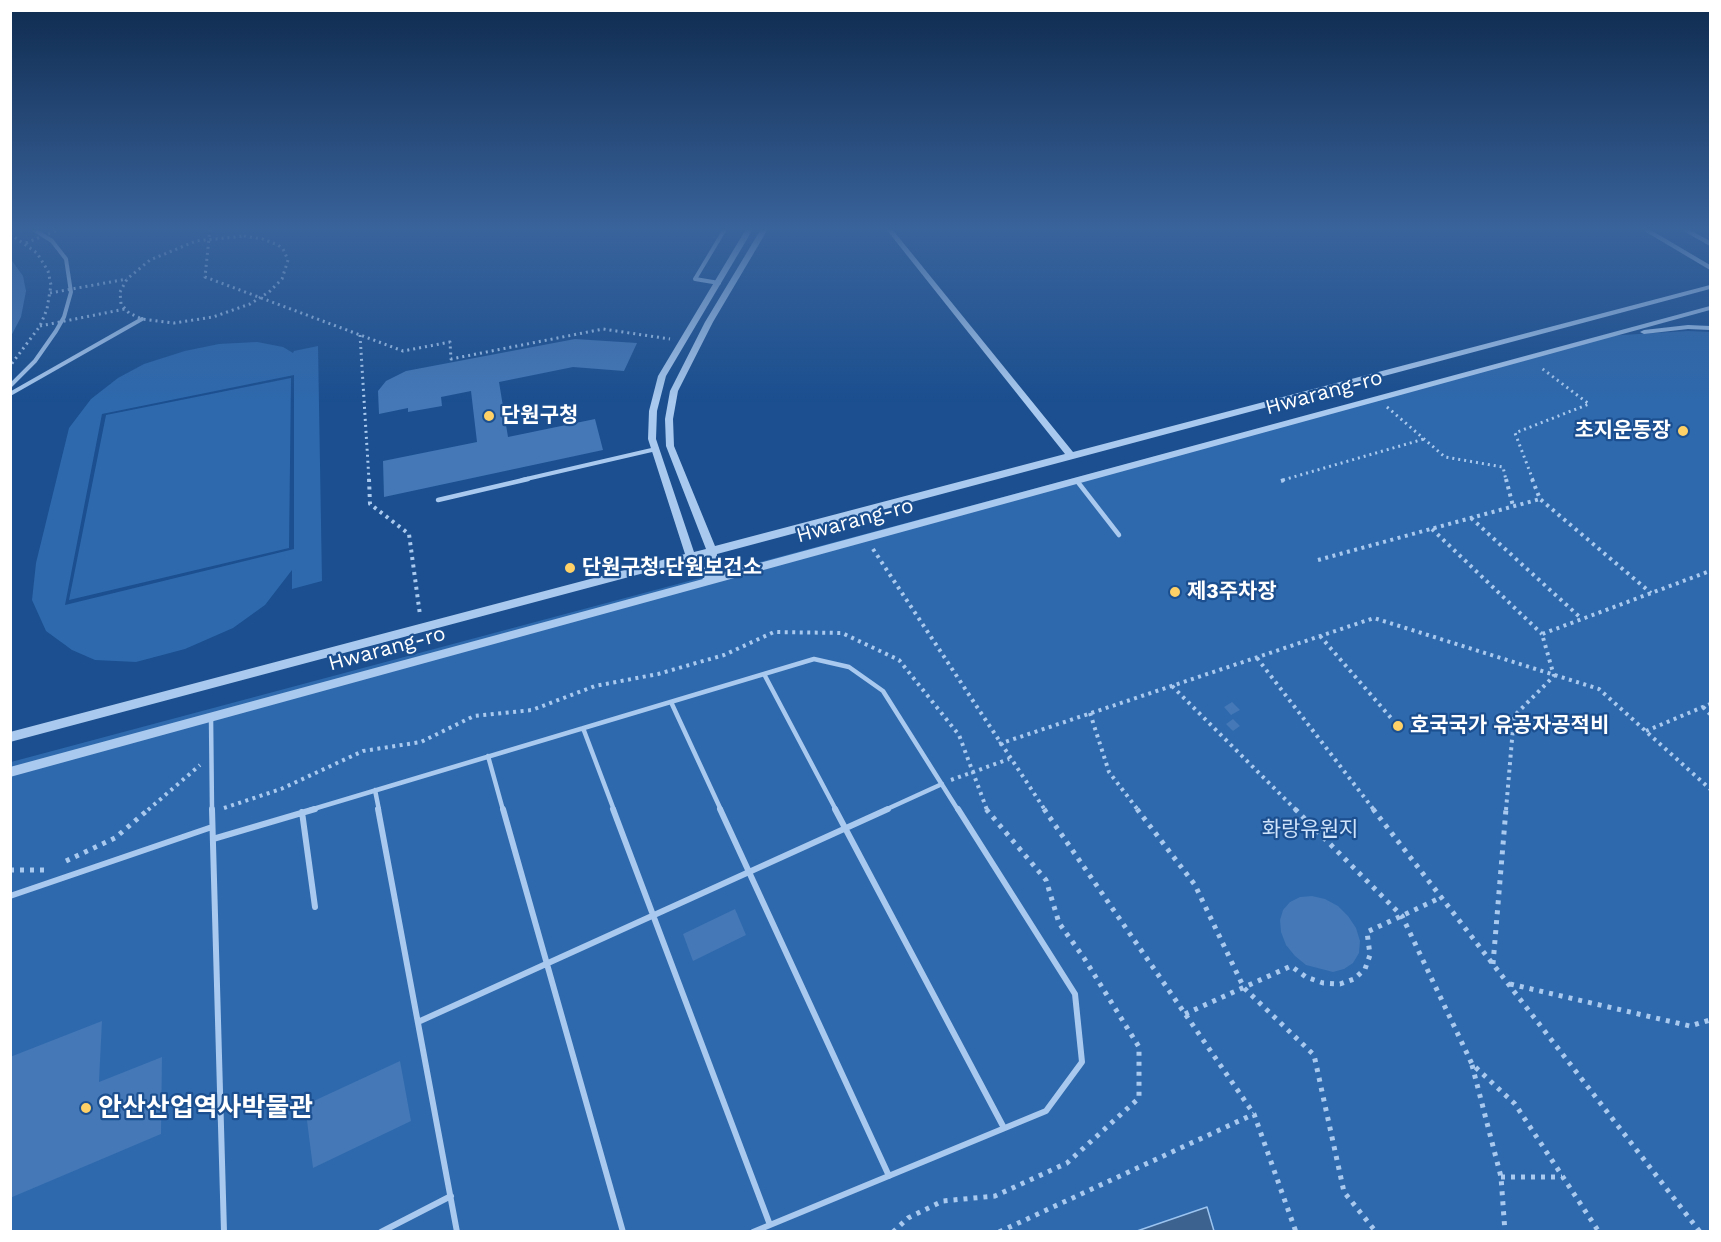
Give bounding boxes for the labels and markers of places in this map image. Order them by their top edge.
place label: 단원구청 [501,403,578,429]
marker: 단원구청 [482,409,496,423]
place label: 초지운동장 [1574,418,1671,444]
marker: 초지운동장 [1676,424,1690,438]
place label: 단원구청.단원보건소 [582,555,762,581]
marker: 단원구청.단원보건소 [563,561,577,575]
place label: 제3주차장 [1187,579,1277,605]
marker: 제3주차장 [1168,585,1182,599]
place label: 호국국가 유공자공적비 [1410,713,1609,739]
marker: 호국국가 유공자공적비 [1391,719,1405,733]
place label: 안산산업역사박물관 [98,1092,313,1124]
marker: 안산산업역사박물관 [79,1101,93,1115]

